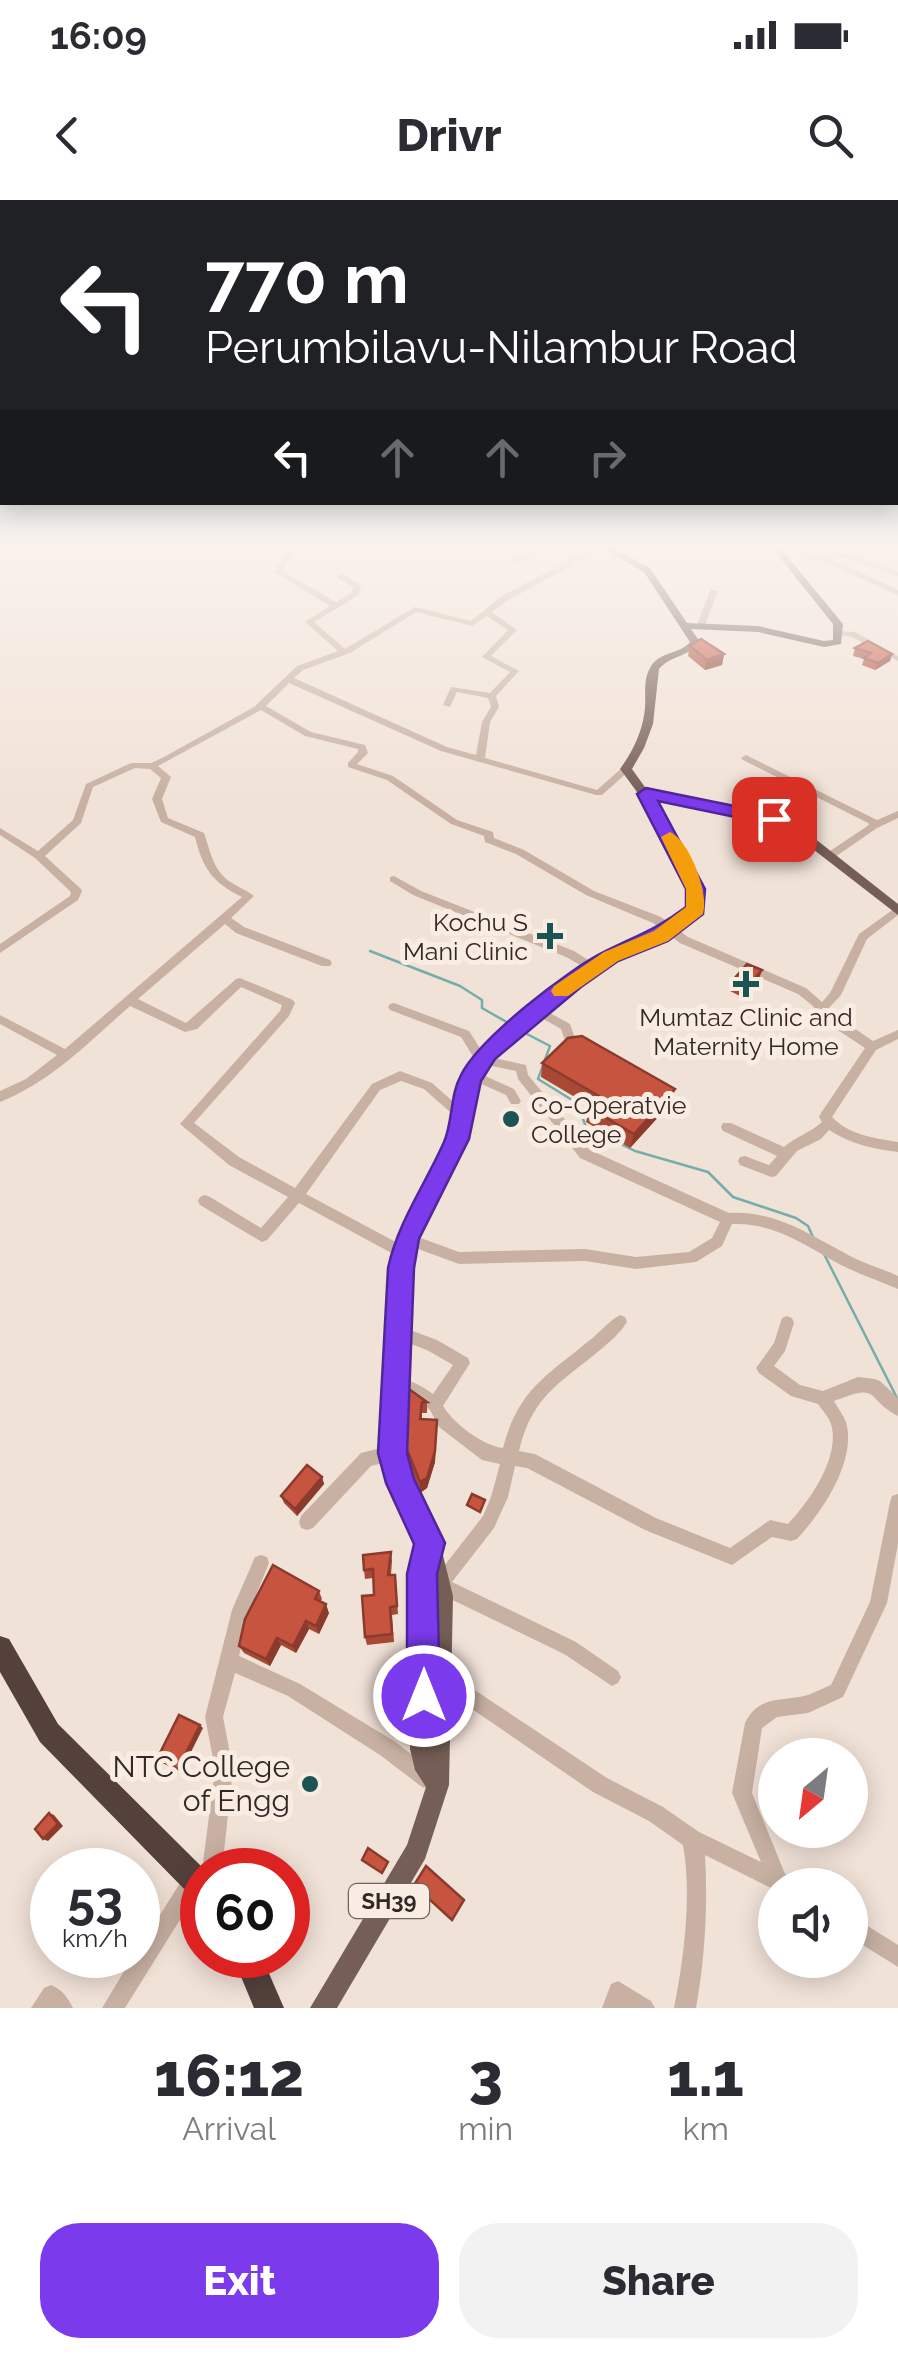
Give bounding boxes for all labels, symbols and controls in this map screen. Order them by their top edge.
text: 16:09 [50,13,147,58]
icon: back [40,108,95,163]
icon: search [803,108,858,163]
text: Drivr [396,109,502,162]
text: 770 m [205,237,409,319]
icon: left [40,240,170,370]
text: Perumbilavu-Nilambur Road [205,321,798,374]
icon: left [265,430,320,485]
icon: ahead [370,430,425,485]
icon: ahead [475,430,530,485]
icon: right [580,430,635,485]
pin [732,777,817,862]
icon: arrive [747,792,802,847]
place label: Kochu S Mani Clinic [403,907,528,966]
marker: Kochu S Mani Clinic [537,923,563,949]
marker: Mumtaz Clinic and Maternity Home [733,971,759,997]
place label: Mumtaz Clinic and Maternity Home [639,1002,853,1061]
place label: Co-Operatvie College [531,1090,686,1149]
marker: Co-Operatvie College [500,1108,522,1130]
position arrow [372,1644,476,1748]
north arrow [758,1738,868,1848]
map controls [758,1738,868,1978]
place label: NTC College of Engg [113,1749,290,1818]
marker: NTC College of Engg [299,1773,321,1795]
speed limit sign: 60 [180,1848,310,1978]
button: sound [758,1868,868,1978]
text: 53 [67,1871,123,1930]
road number: SH39 [349,1884,429,1918]
text: km/h [62,1923,128,1953]
text: 16:12 [154,2040,304,2110]
text: 3 [469,2040,503,2110]
text: 1.1 [667,2040,744,2110]
text: Arrival [182,2110,276,2147]
text: min [458,2110,513,2147]
text: km [682,2110,729,2147]
button: Exit [40,2223,439,2338]
button: Share [459,2223,858,2338]

